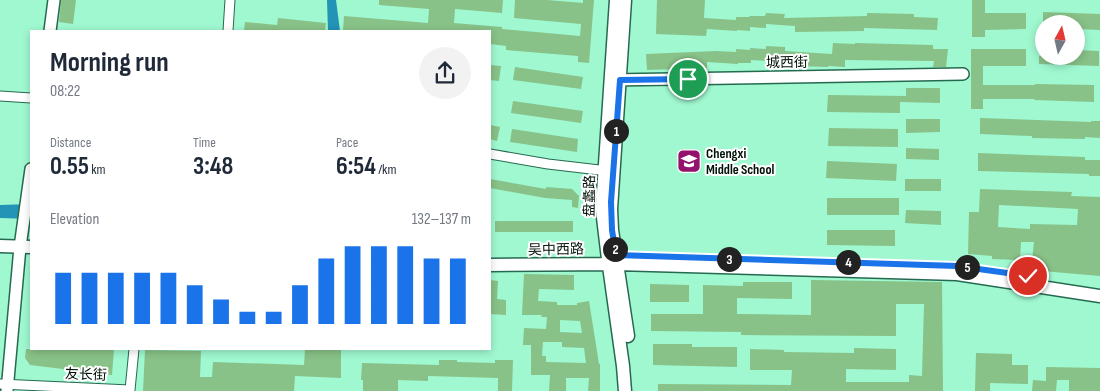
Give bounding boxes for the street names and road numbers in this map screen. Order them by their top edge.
street label: 城西街 [766,54,808,71]
street label: 盘蠡路 [581,175,598,217]
street label: 吴中西路 [528,241,584,258]
street label: 友长街 [65,365,107,384]

